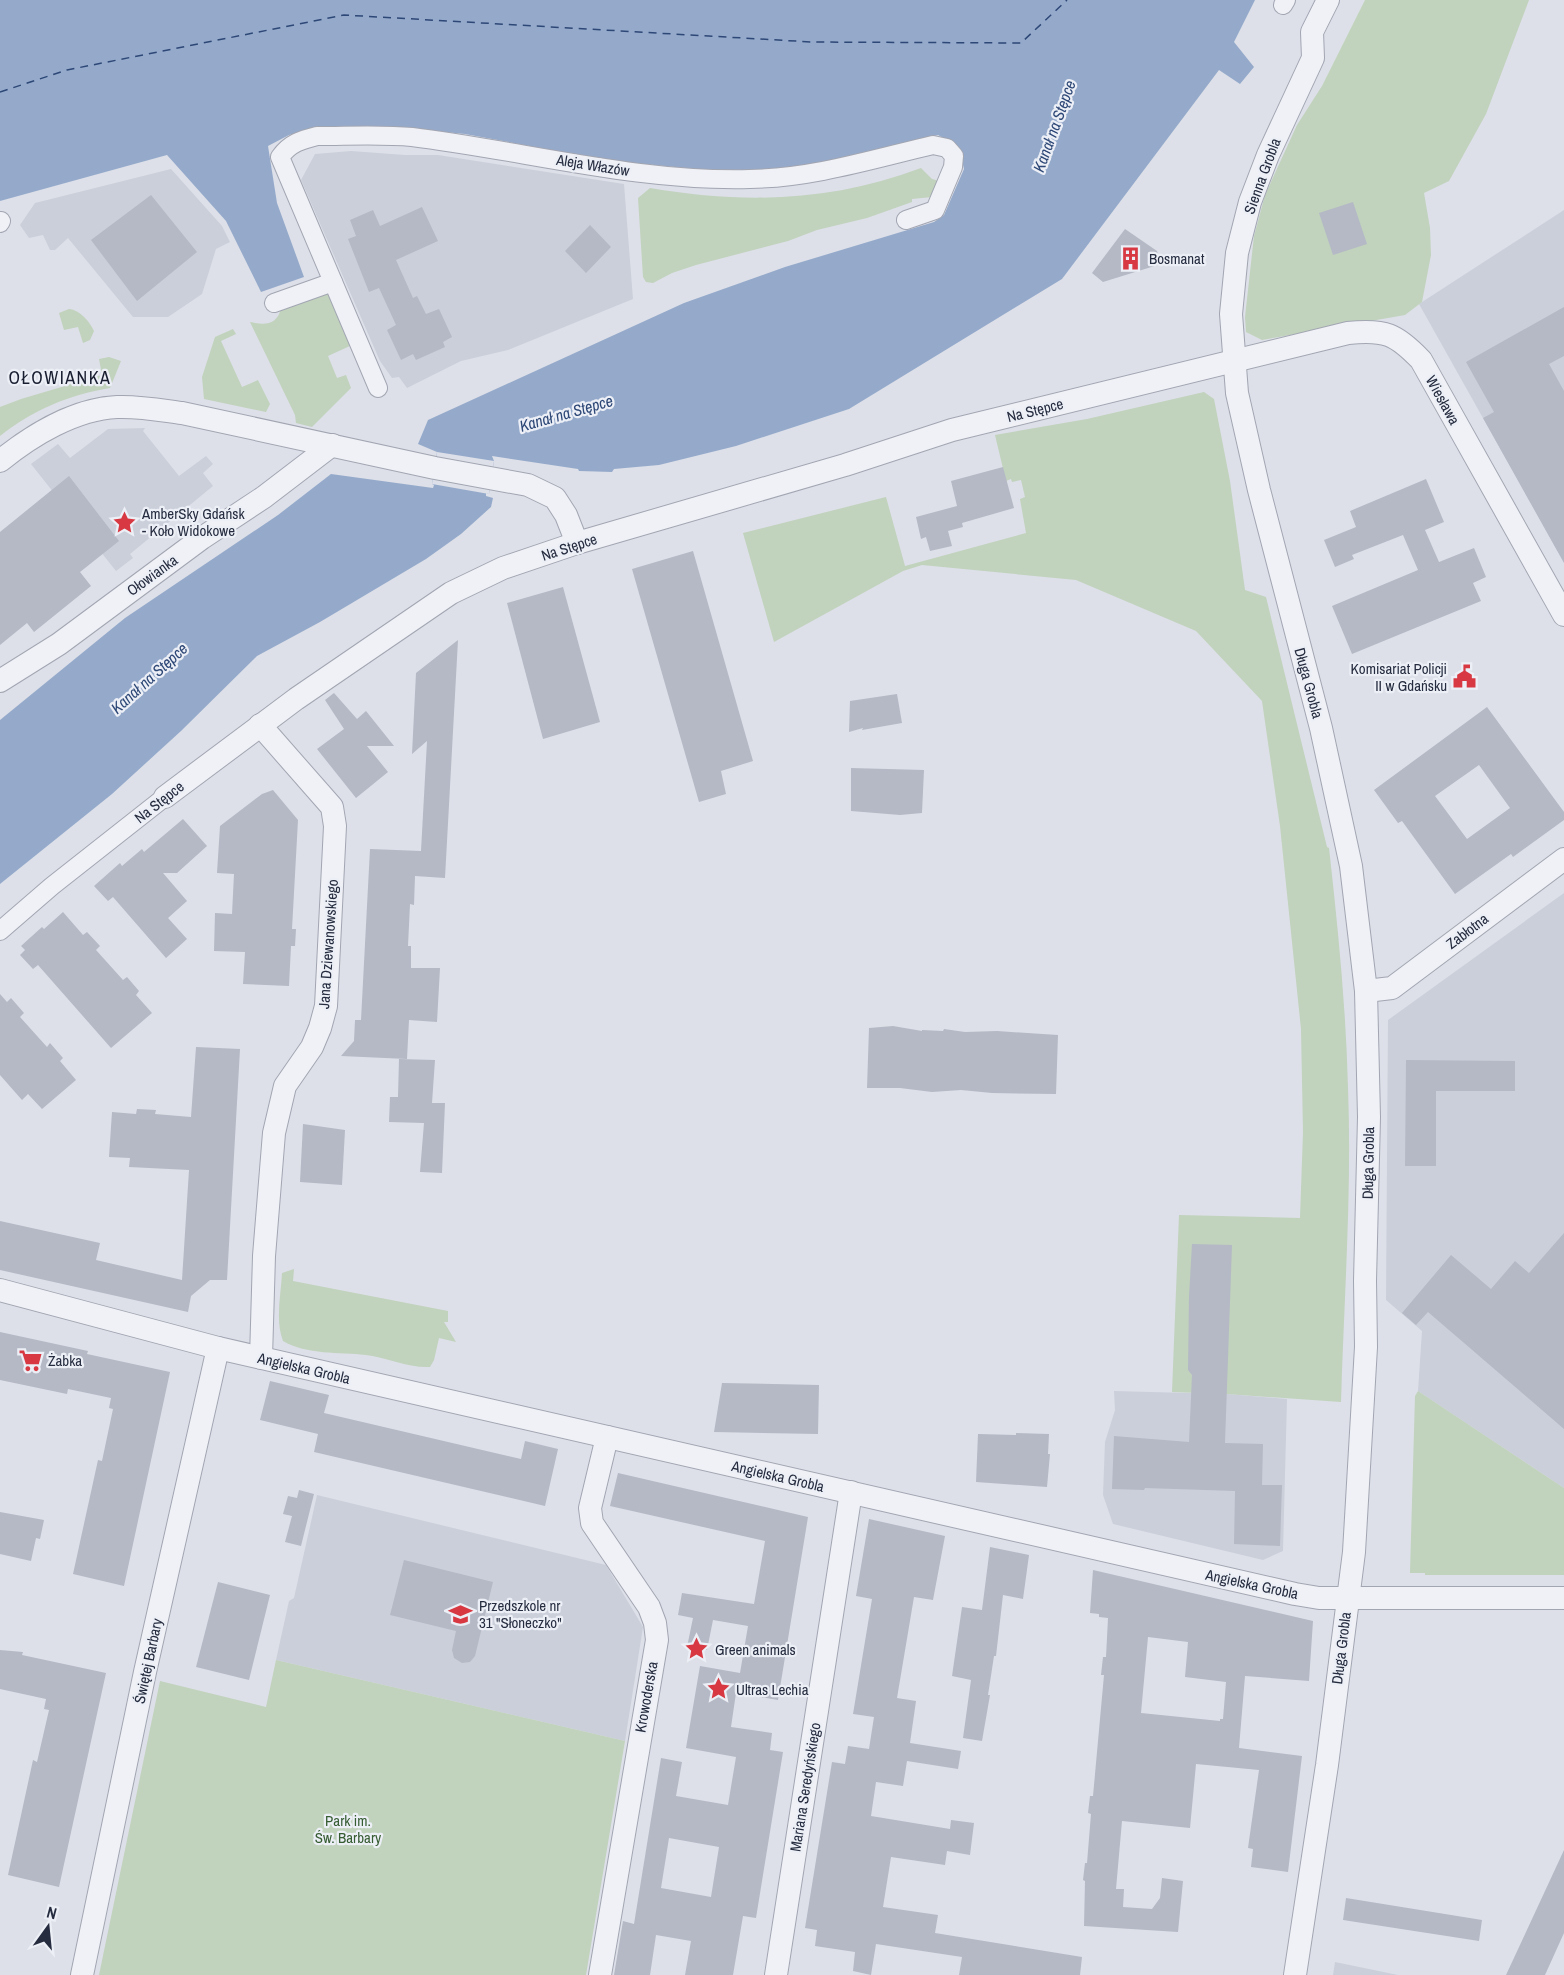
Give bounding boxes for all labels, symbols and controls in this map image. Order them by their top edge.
water label: Kanał na Stępce [1027,77,1081,175]
street label: Sienna Grobla [1239,135,1285,217]
street label: Aleja Włazów [554,149,631,181]
building icon: Bosmanat [1118,245,1144,271]
place label: Bosmanat [1149,248,1205,269]
district label: OŁOWIANKA [9,365,111,390]
street label: Wiesława [1421,372,1465,429]
water label: Kanał na Stępce [517,389,615,437]
street label: Na Stępce [1005,393,1066,427]
place label: AmberSky Gdańsk - Koło Widokowe [141,503,245,541]
place icon: AmberSky Gdańsk - Koło Widokowe [111,509,137,535]
street label: Na Stępce [538,528,600,566]
street label: Ołowianka [122,549,182,601]
water label: Kanał na Stępce [106,638,192,718]
street label: Długa Grobla [1289,645,1329,721]
place label: Komisariat Policji II w Gdańsku [1351,658,1447,696]
public building icon: Komisariat Policji II w Gdańsku [1452,664,1478,690]
street label: Na Stępce [130,776,188,828]
street label: Jana Dziewanowskiego [313,878,343,1010]
street label: Zabłotna [1442,908,1493,954]
street label: Długa Grobla [1357,1126,1379,1199]
supermarket icon: Żabka [17,1347,43,1373]
street label: Angielska Grobla [255,1347,352,1389]
place label: Żabka [48,1350,82,1371]
street label: Angielska Grobla [729,1455,826,1497]
street label: Angielska Grobla [1203,1564,1300,1604]
place label: Przedszkole nr 31 "Słoneczko" [479,1595,562,1633]
school or university icon: Przedszkole nr 31 "Słoneczko" [448,1601,474,1627]
street label: Długa Grobla [1326,1611,1356,1685]
street label: Świętej Barbary [129,1616,167,1706]
place icon: Green animals [684,1636,710,1662]
place label: Green animals [715,1639,796,1660]
street label: Krowoderska [629,1660,663,1734]
place icon: Ultras Lechia [705,1676,731,1702]
place label: Ultras Lechia [736,1679,809,1700]
street label: Mariana Seredyńskiego [784,1721,826,1853]
park label: Park im. Św. Barbary [315,1810,382,1848]
north arrow [18,1897,78,1957]
text: N [44,1901,59,1924]

